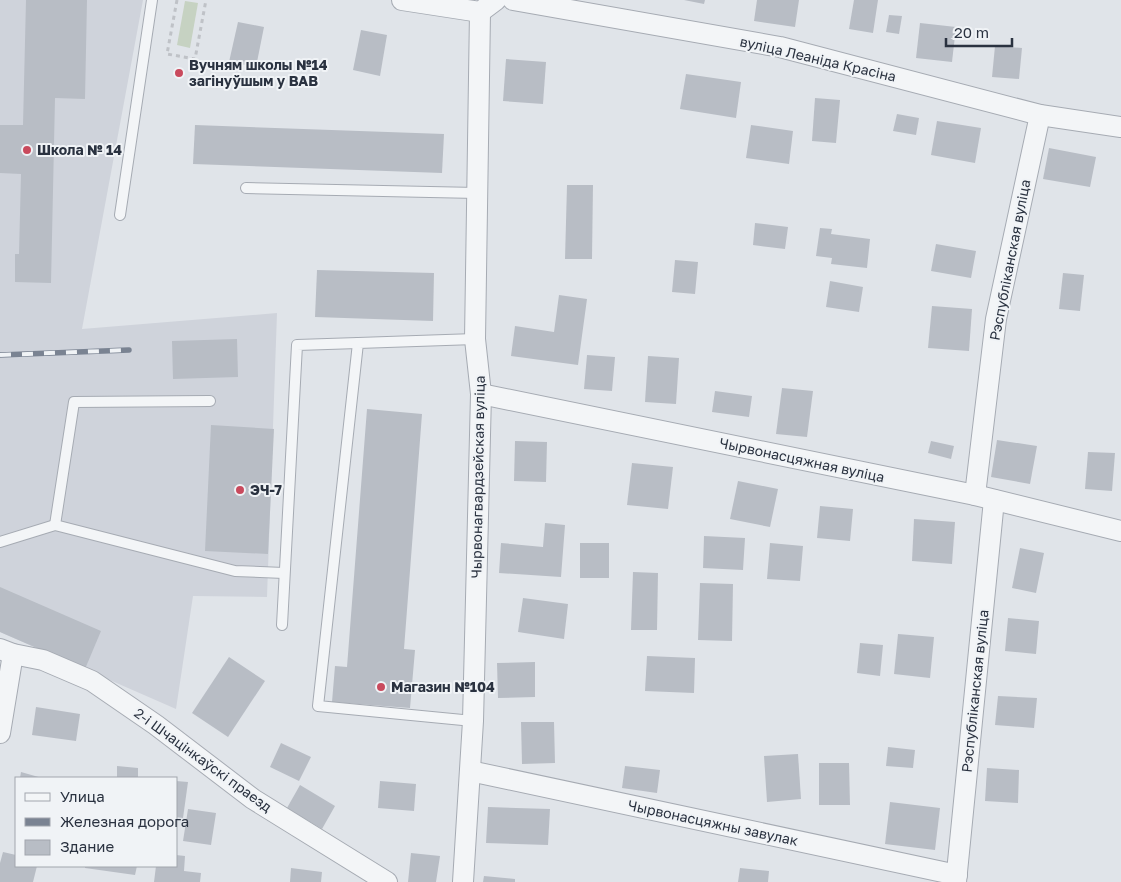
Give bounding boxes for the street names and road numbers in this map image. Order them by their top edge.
street label: вуліца Леаніда Красіна [738,32,898,85]
street label: Рэспубліканская вуліца [986,178,1033,342]
street label: Чырвонагвардзейская вуліца [467,375,488,579]
street label: Чырвонасцяжная вуліца [718,434,886,485]
street label: Рэспубліканская вуліца [957,609,992,773]
street label: 2-і Шчацінкаўскі праезд [131,704,276,816]
street label: Чырвонасцяжны завулак [626,796,800,849]

